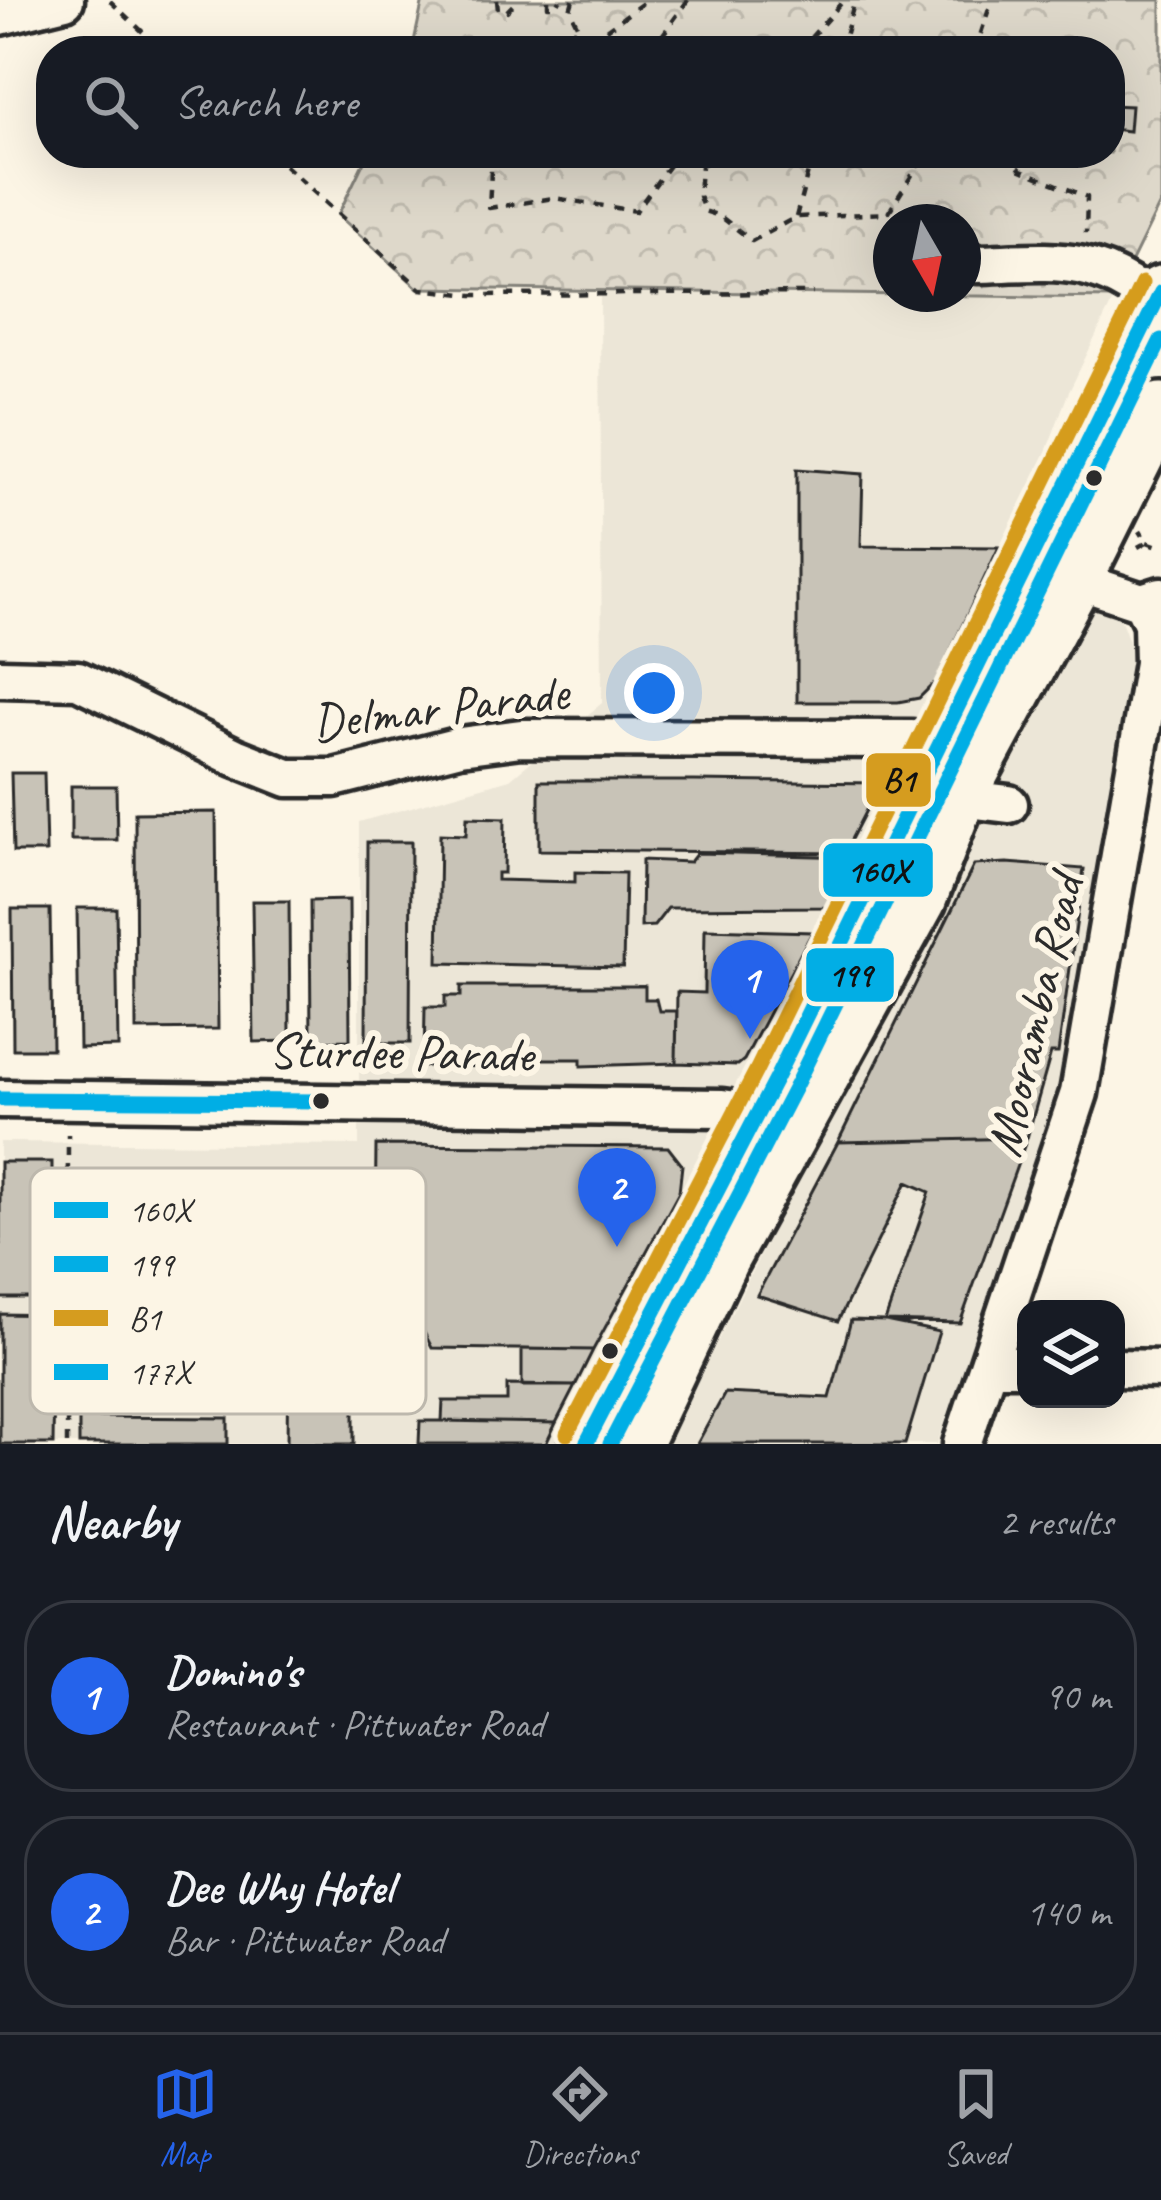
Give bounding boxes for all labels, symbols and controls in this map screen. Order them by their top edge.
search box [36,36,1125,168]
icon: search [78,69,144,135]
text: Search here [174,74,357,131]
north arrow [873,204,981,312]
unlabelled marker [1083,467,1105,489]
street label: Delmar Parade [308,659,575,754]
your location [624,663,684,723]
line badge: B1 [864,751,933,809]
text: B1 [883,759,918,801]
line badge: 160X [821,841,935,899]
text: 160X [847,850,915,892]
street label: Mooramba Road [971,863,1099,1162]
pin: 1 [711,940,789,1039]
line badge: 199 [804,946,896,1004]
text: 199 [828,954,875,996]
street label: Sturdee Parade [268,1018,537,1086]
unlabelled marker [310,1090,332,1112]
pin: 2 [578,1148,656,1247]
legend [30,1168,426,1414]
text: 160X [129,1190,196,1232]
text: 199 [129,1244,177,1286]
text: B1 [129,1298,163,1340]
map controls [1017,1300,1125,1408]
button: layers [1017,1300,1125,1408]
unlabelled marker [599,1340,621,1362]
text: 177X [129,1352,196,1394]
text: Nearby [48,1490,176,1554]
text: 2 results [999,1498,1113,1547]
text: Domino's [165,1643,301,1700]
text: 1 [81,1672,99,1721]
text: 90 m [1044,1672,1110,1721]
text: Restaurant · Pittwater Road [165,1700,544,1749]
text: Dee Why Hotel [165,1859,393,1916]
text: 2 [81,1888,99,1937]
text: 140 m [1026,1888,1110,1937]
text: Bar · Pittwater Road [165,1916,444,1965]
tab: Map [152,2061,218,2175]
tab: Directions [523,2061,638,2175]
tab: Saved [943,2061,1009,2175]

